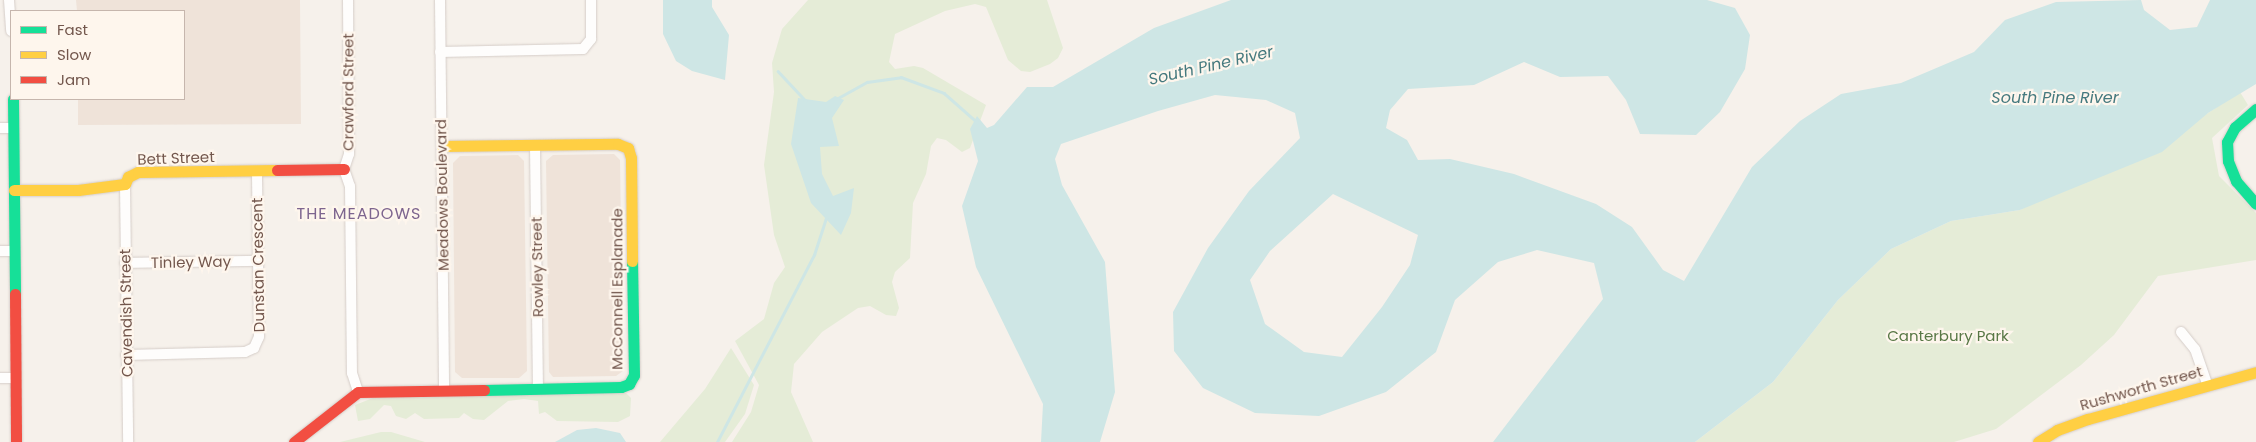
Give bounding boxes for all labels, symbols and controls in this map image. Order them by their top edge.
legend [10,10,185,100]
text: Fast [57,19,88,40]
street label: Crawford Street [339,33,357,151]
water label: South Pine River [1147,42,1275,90]
text: Slow [57,44,91,65]
text: Jam [57,69,91,90]
water label: South Pine River [1991,88,2119,108]
street label: Meadows Boulevard [432,119,452,271]
street label: Bett Street [137,148,215,168]
street label: Dunstan Crescent [248,198,268,332]
district label: THE MEADOWS [295,204,423,224]
street label: McConnell Esplanade [608,208,626,370]
street label: Rowley Street [527,217,547,317]
street label: Cavendish Street [116,249,136,377]
street label: Tinley Way [151,252,231,272]
park label: Canterbury Park [1887,327,2009,345]
street label: Rushworth Street [2078,362,2204,414]

